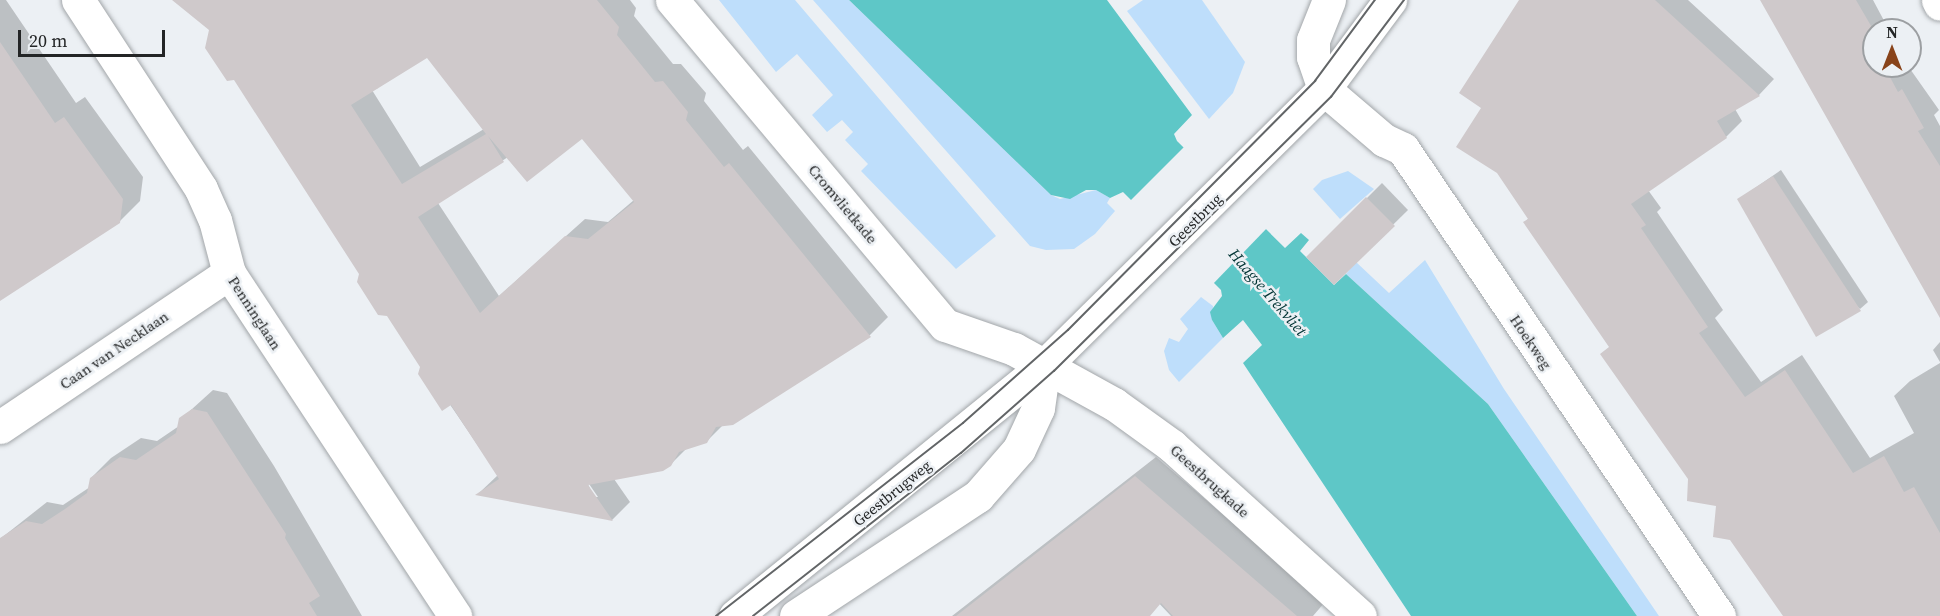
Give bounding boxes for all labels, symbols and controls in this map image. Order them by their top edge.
scale bar [21,18,168,56]
north arrow [1862,18,1922,78]
text: N [1886,21,1898,43]
text: 20 m [29,28,67,53]
street label: Cromvlietkade [805,161,881,247]
street label: Geestbrug [1164,189,1226,251]
water label: Haagse Trekvliet [1225,244,1311,340]
street label: Penninglaan [225,273,285,353]
street label: Caan van Necklaan [56,307,172,393]
street label: Hoekweg [1506,311,1556,373]
street label: Geestbrugkade [1167,441,1253,521]
street label: Geestbrugweg [849,456,935,530]

